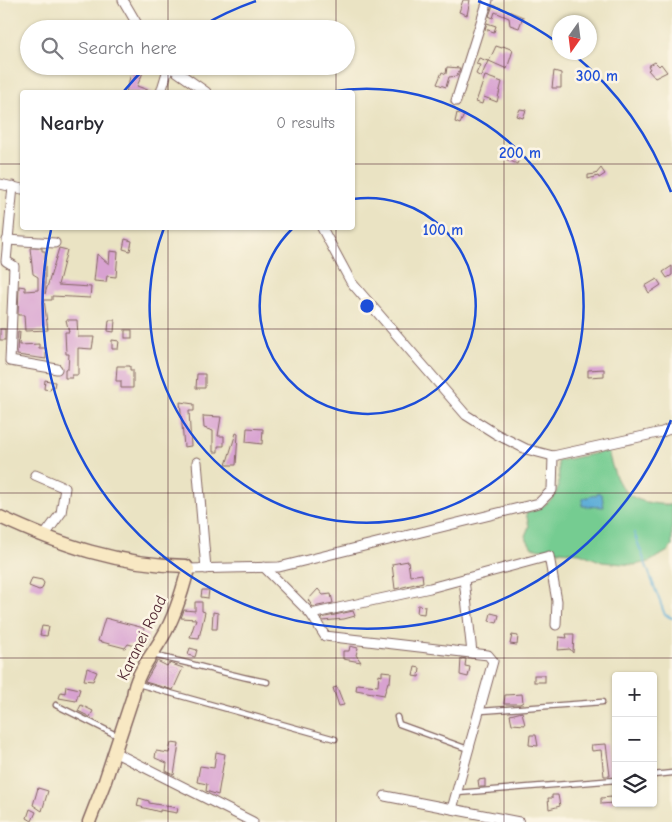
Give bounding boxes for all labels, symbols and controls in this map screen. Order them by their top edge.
north arrow [552,15,597,60]
search box [20,20,355,75]
icon: search [38,34,66,62]
text: Search here [78,37,177,59]
text: 300 m [576,67,618,85]
text: Nearby [40,111,104,135]
text: 0 results [276,114,335,132]
text: 200 m [499,144,541,162]
text: 100 m [423,221,463,239]
centre of rings [358,297,376,315]
street label: Karanei Road [114,593,170,683]
map controls [612,672,657,807]
button: + [612,672,657,717]
button: − [612,717,657,762]
button: layers [612,762,657,807]

